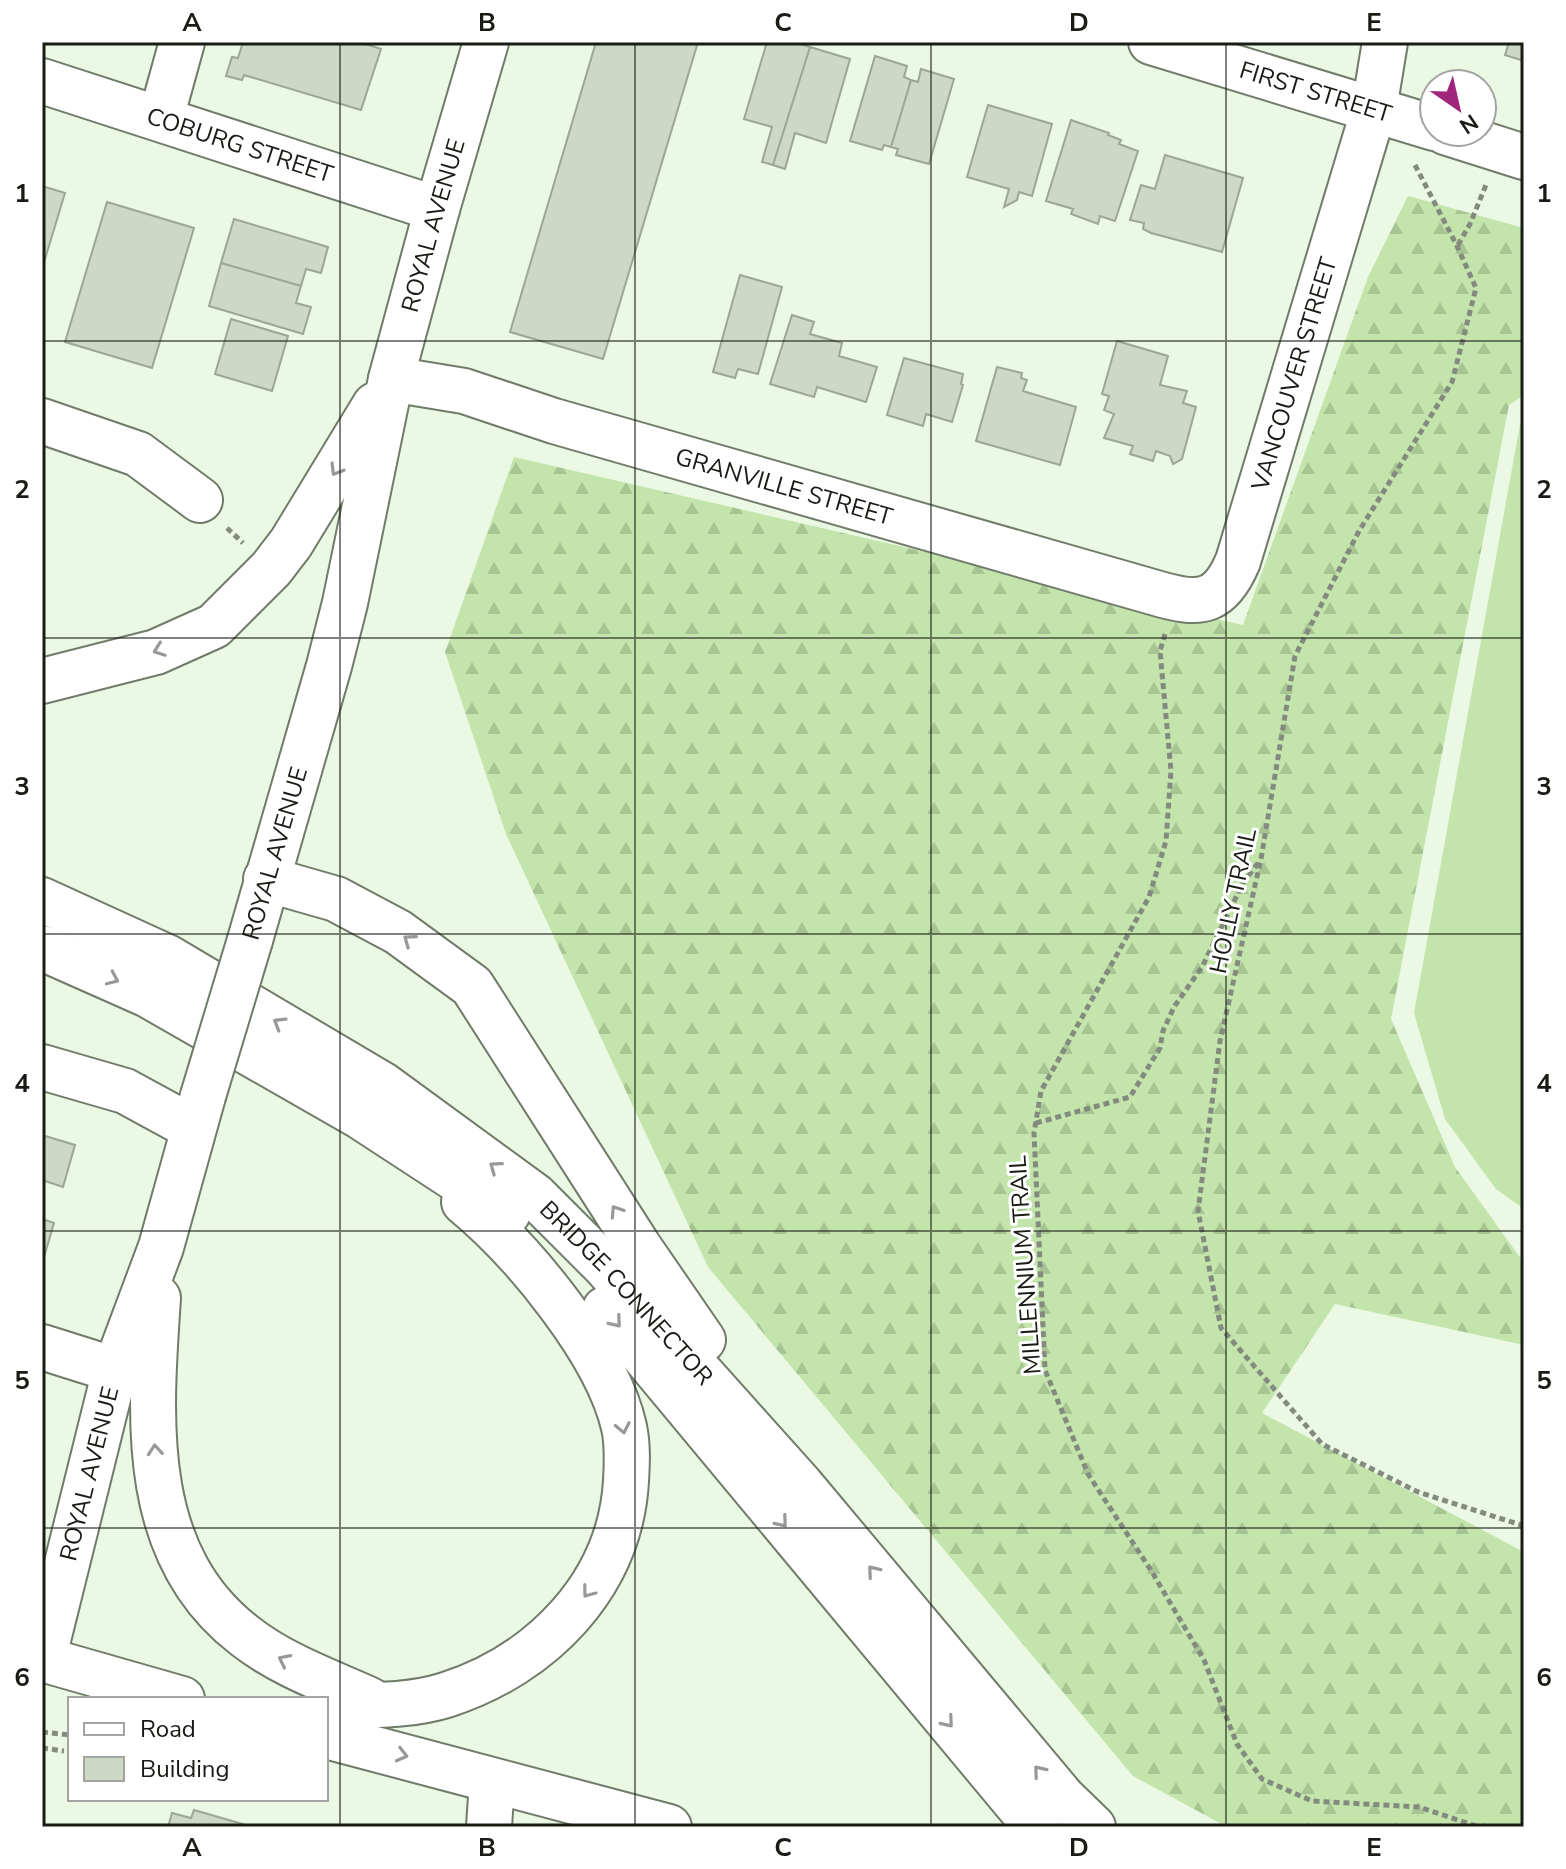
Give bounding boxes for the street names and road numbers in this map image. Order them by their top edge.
street label: FIRST STREET [1236,54,1396,130]
street label: COBURG STREET [142,100,338,190]
street label: ROYAL AVENUE [394,135,473,316]
street label: VANCOUVER STREET [1244,253,1345,495]
street label: GRANVILLE STREET [672,440,897,533]
street label: ROYAL AVENUE [235,763,315,944]
street label: HOLLY TRAIL [1202,826,1264,976]
street label: MILLENNIUM TRAIL [1001,1154,1049,1376]
street label: BRIDGE CONNECTOR [533,1194,720,1392]
street label: ROYAL AVENUE [52,1383,126,1564]

